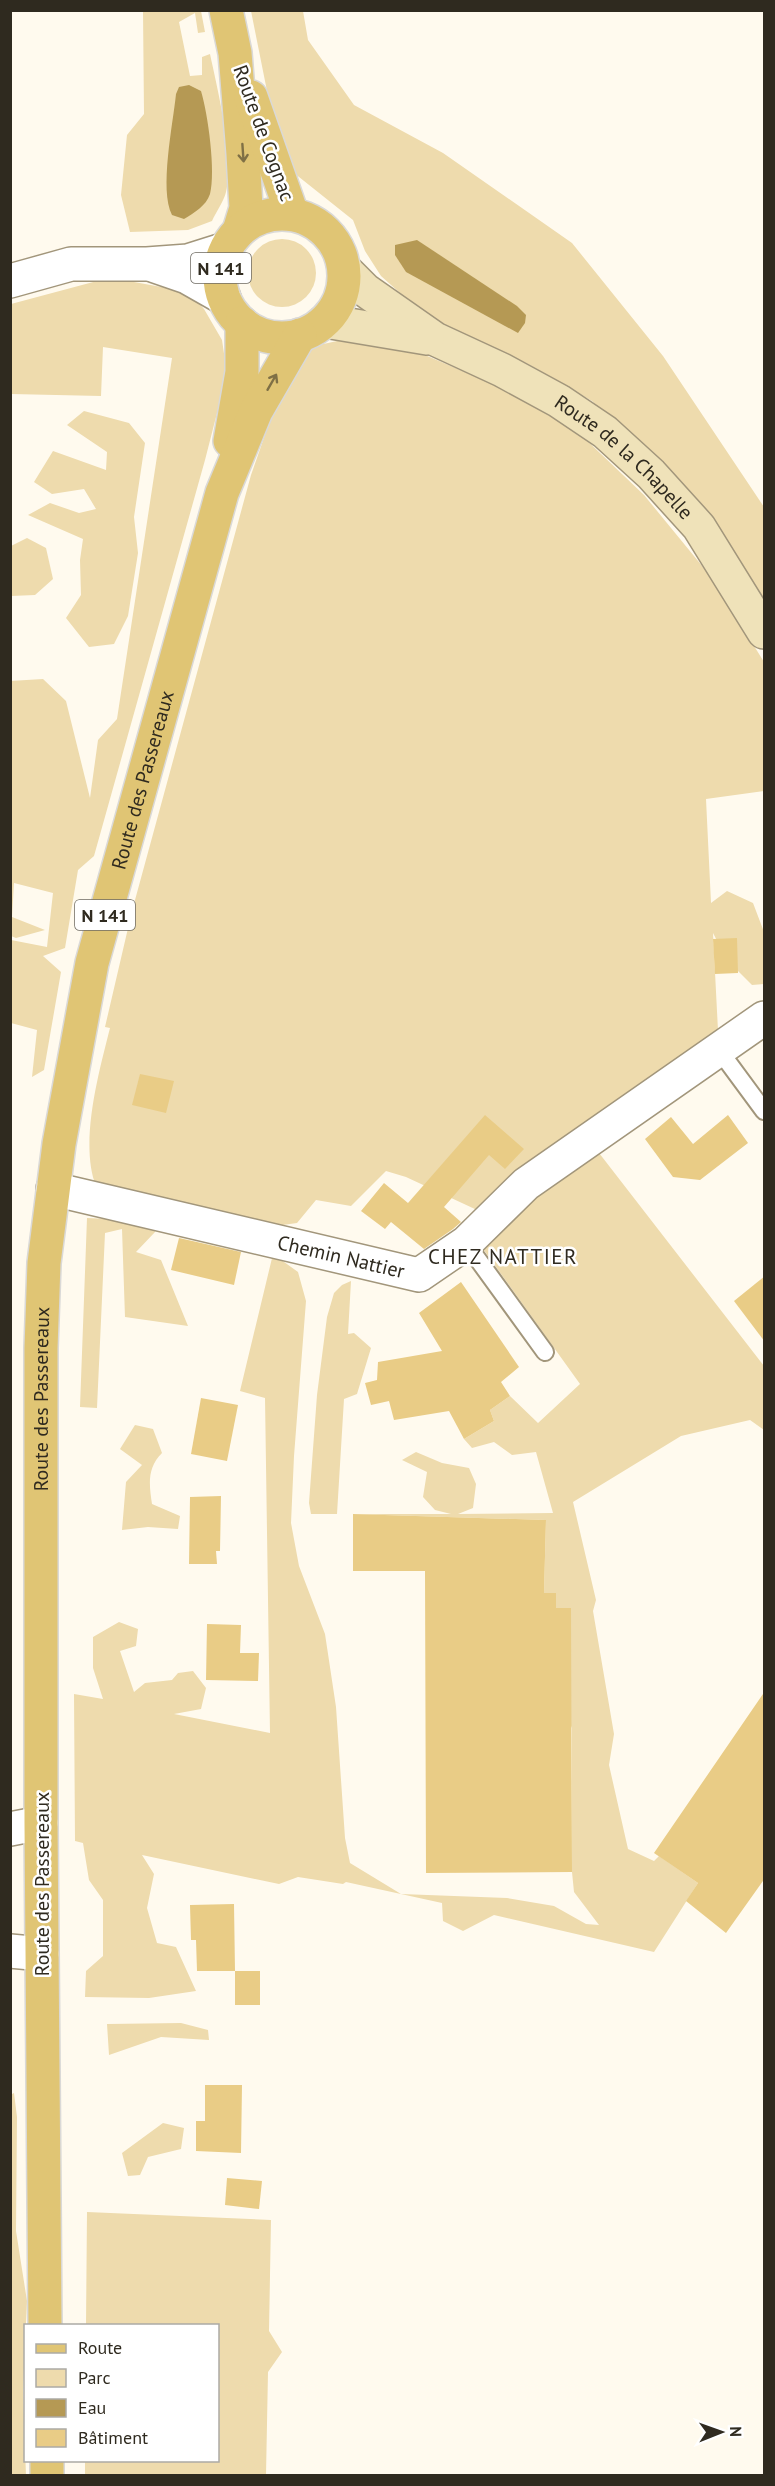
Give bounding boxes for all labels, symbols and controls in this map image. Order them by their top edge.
street label: Route de Cognac [227,61,301,205]
one-way arrow [238,143,249,162]
road number: N 141 [191,253,251,283]
one-way arrow [266,374,278,391]
street label: Route de la Chapelle [550,389,699,525]
street label: Route des Passereaux [106,687,180,872]
road number: N 141 [75,900,135,930]
street label: Chemin Nattier [275,1229,407,1284]
district label: CHEZ NATTIER [428,1243,578,1270]
street label: Route des Passereaux [28,1306,55,1491]
street label: Route des Passereaux [29,1792,55,1976]
legend [24,2324,219,2462]
text: Route [78,2336,122,2359]
text: Parc [78,2366,111,2389]
text: Eau [78,2396,106,2419]
north arrow [691,2402,751,2462]
text: Bâtiment [78,2426,148,2449]
text: N [726,2426,746,2437]

